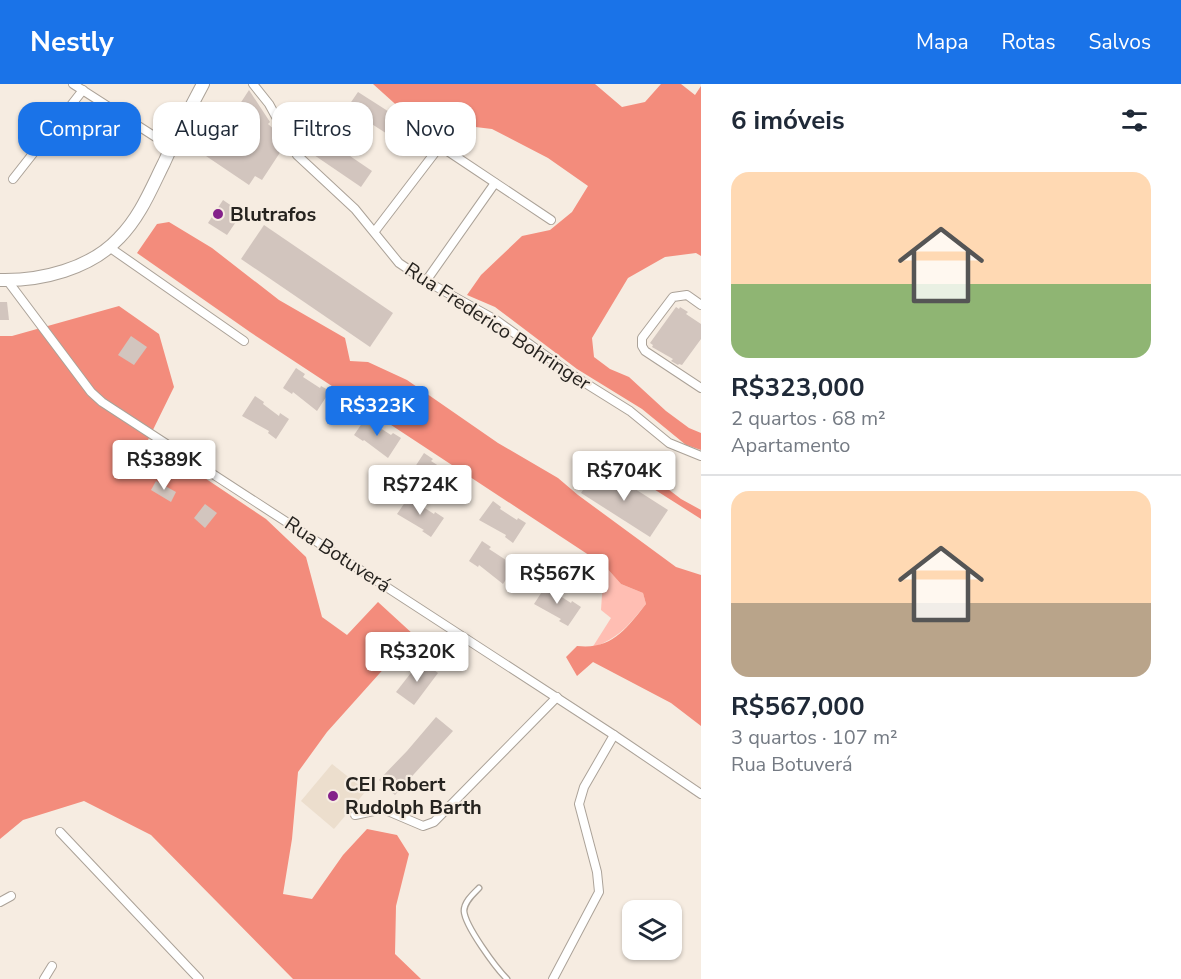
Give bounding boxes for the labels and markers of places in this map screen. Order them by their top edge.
place label: Blutrafos [230,201,317,228]
marker: Blutrafos [211,207,225,221]
pin: R$323K [328,386,426,437]
pin: R$389K [115,440,213,491]
pin: R$704K [575,451,673,502]
pin: R$724K [371,465,469,516]
pin: R$567K [508,554,606,605]
pin: R$320K [368,632,466,683]
place label: CEI Robert Rudolph Barth [345,771,482,821]
marker: CEI Robert Rudolph Barth [326,789,340,803]

